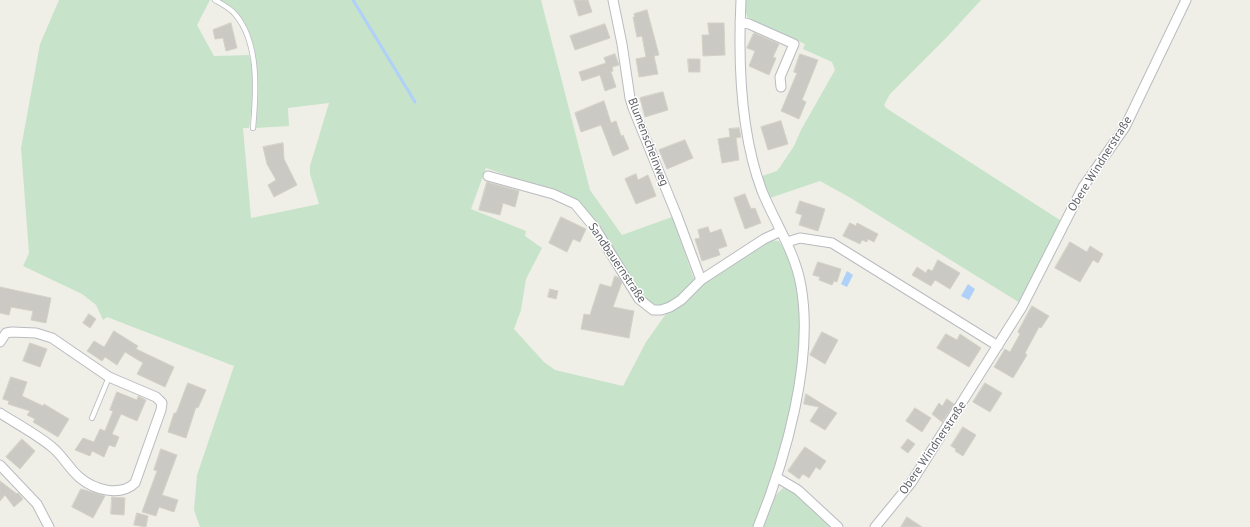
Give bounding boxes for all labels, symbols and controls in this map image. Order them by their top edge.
street label: Blumenscheinweg [625,96,671,188]
street label: Obere Windnerstraße [1065,114,1135,214]
street label: Sandbauernstraße [585,220,649,306]
street label: Obere Windnerstraße [896,399,970,497]

